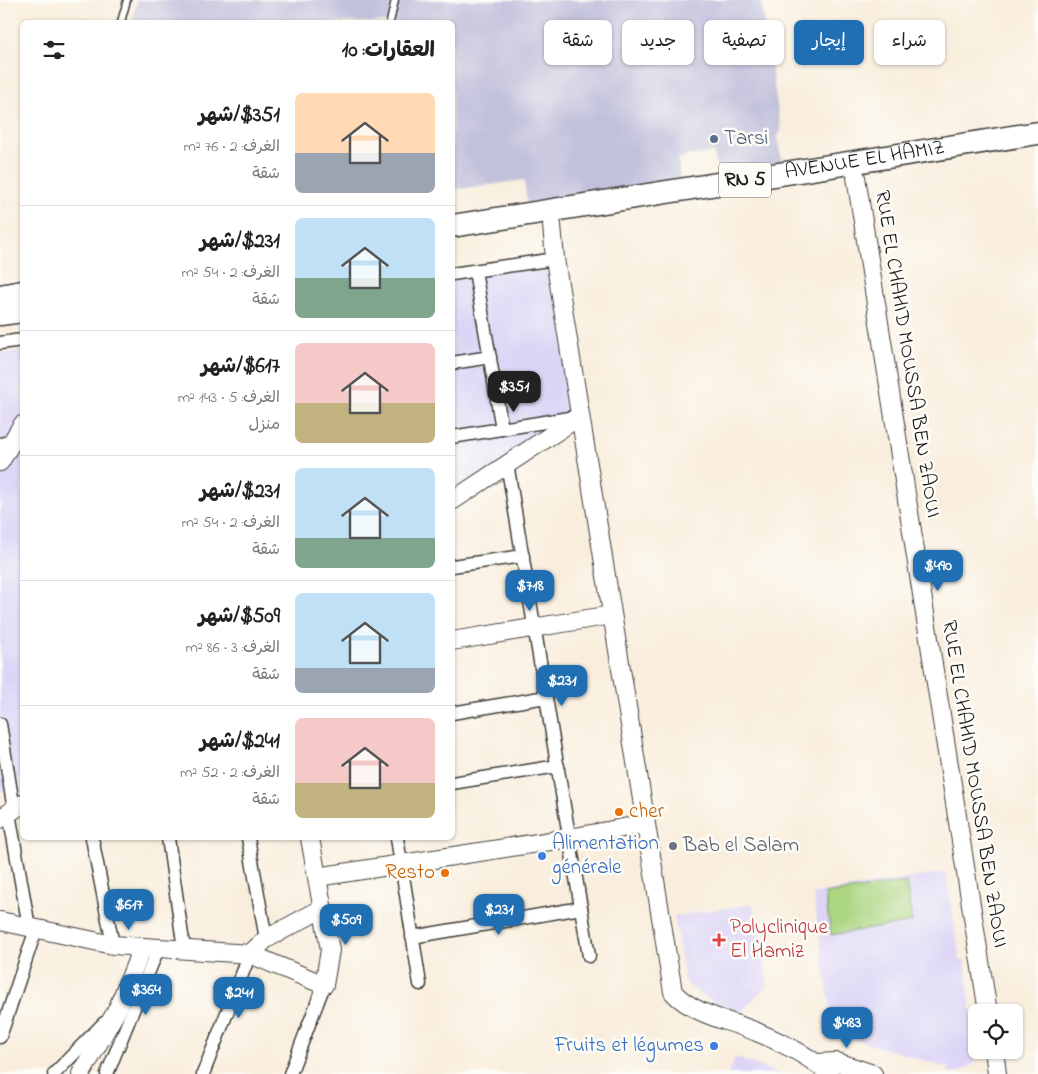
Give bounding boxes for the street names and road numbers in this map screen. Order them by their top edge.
street label: AVENUE EL HAMIZ [783,133,947,188]
road number: RN 5 [719,162,771,198]
street label: RUE EL CHAHID MOUSSA BEN ZAOUI [866,188,948,520]
street label: RUE EL CHAHID MOUSSA BEN ZAOUI [933,618,1015,950]

